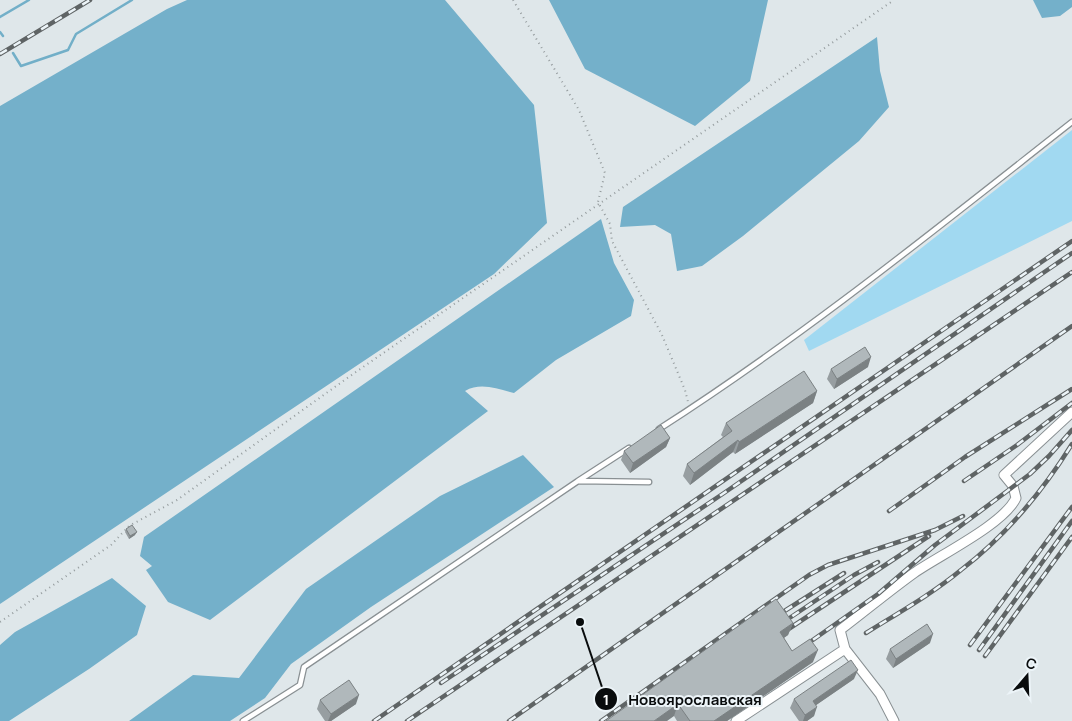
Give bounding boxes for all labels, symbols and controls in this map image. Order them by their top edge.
north arrow [1002,651,1052,701]
text: С [1023,653,1039,674]
callout: Новоярославская [593,684,772,714]
text: 1 [603,689,609,710]
text: Новоярославская [628,689,762,710]

